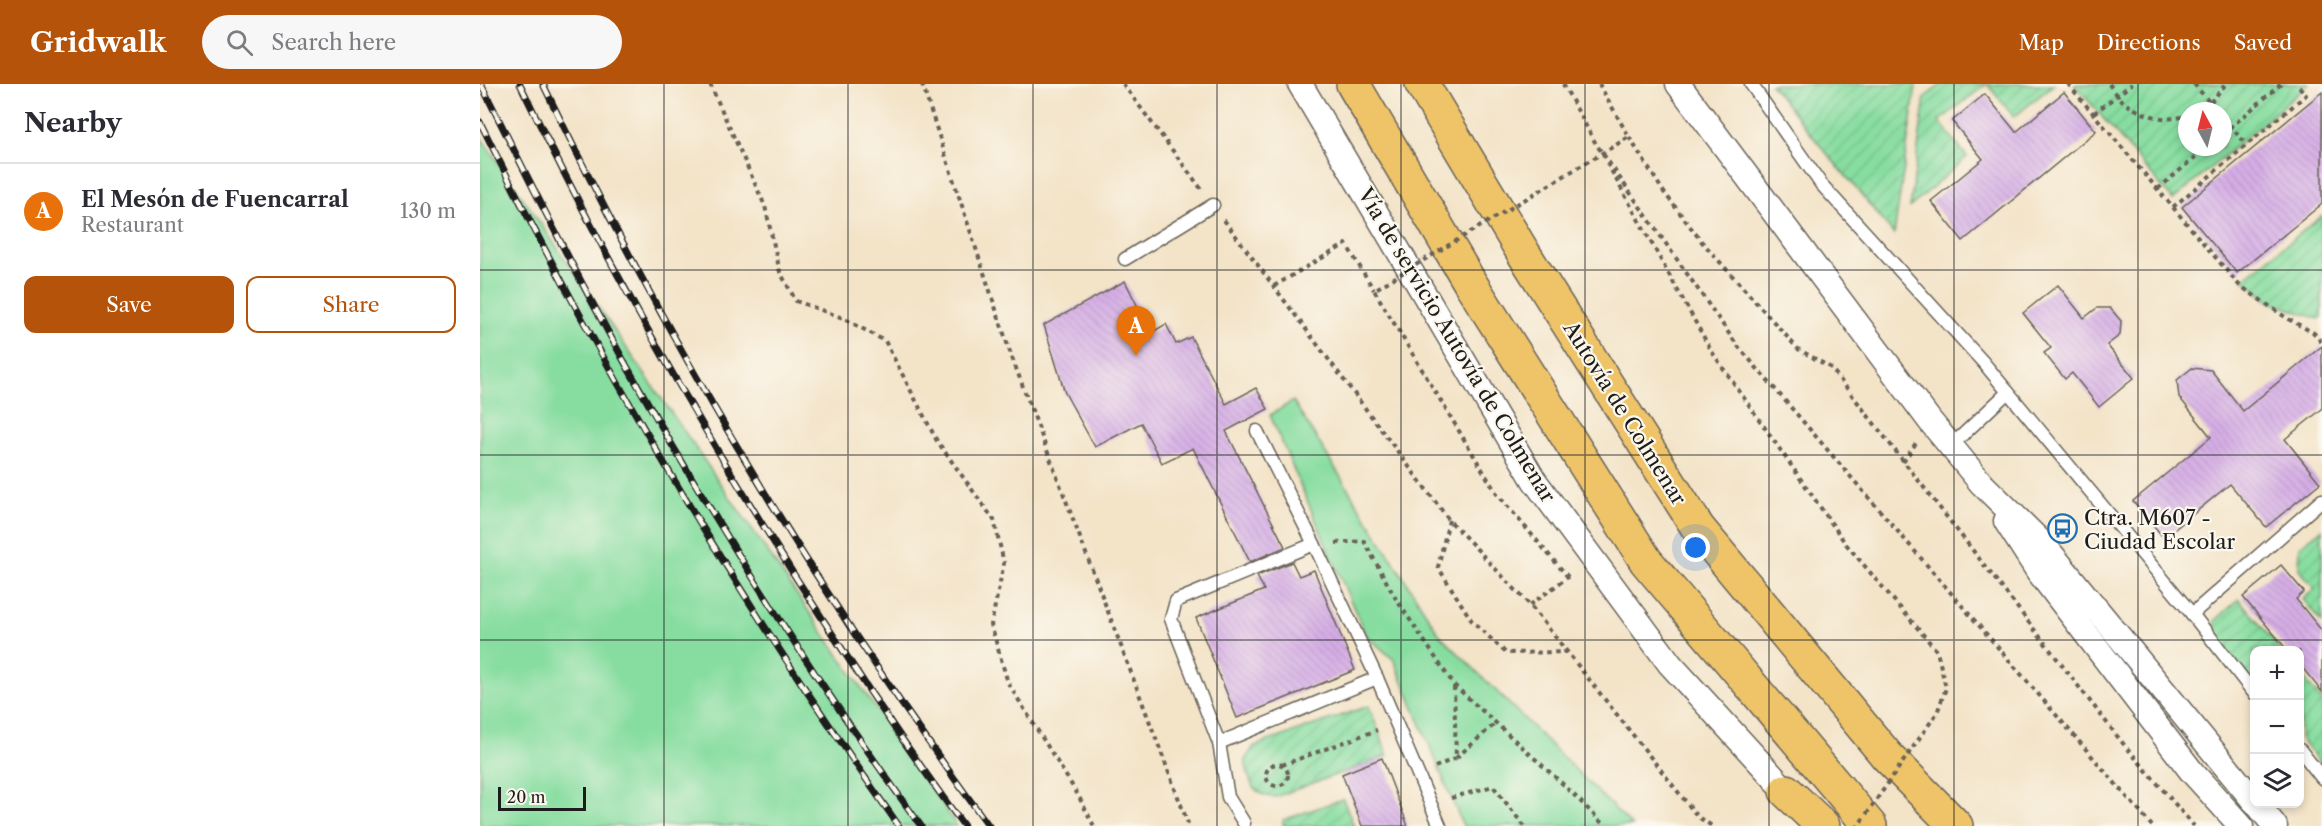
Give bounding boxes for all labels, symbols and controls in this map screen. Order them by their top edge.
search box [202,15,622,69]
text: Gridwalk [30,25,166,59]
icon: search [223,26,256,59]
text: Search here [271,29,396,56]
text: Map [2019,30,2064,55]
text: Directions [2097,30,2201,55]
text: Saved [2234,30,2292,55]
north arrow [2178,102,2232,156]
text: Nearby [24,107,122,139]
street label: Vía de servicio Autovía de Colmenar [1352,182,1561,507]
text: El Mesón de Fuencarral [81,186,349,213]
text: A [36,199,51,223]
text: 130 m [400,199,456,223]
text: Restaurant [81,213,184,237]
button: Save [24,276,234,333]
button: Share [246,276,456,333]
pin: A [1116,306,1156,356]
street label: Autovía de Colmenar [1558,316,1692,510]
place label: Ctra. M607 - Ciudad Escolar [2084,505,2236,554]
bus stop icon: Ctra. M607 - Ciudad Escolar [2047,513,2079,545]
your location [1681,533,1710,562]
map controls [2250,646,2304,808]
button: + [2250,646,2304,700]
button: − [2250,700,2304,754]
button: layers [2250,754,2304,808]
scale bar [498,784,586,812]
text: 20 m [507,787,546,807]

